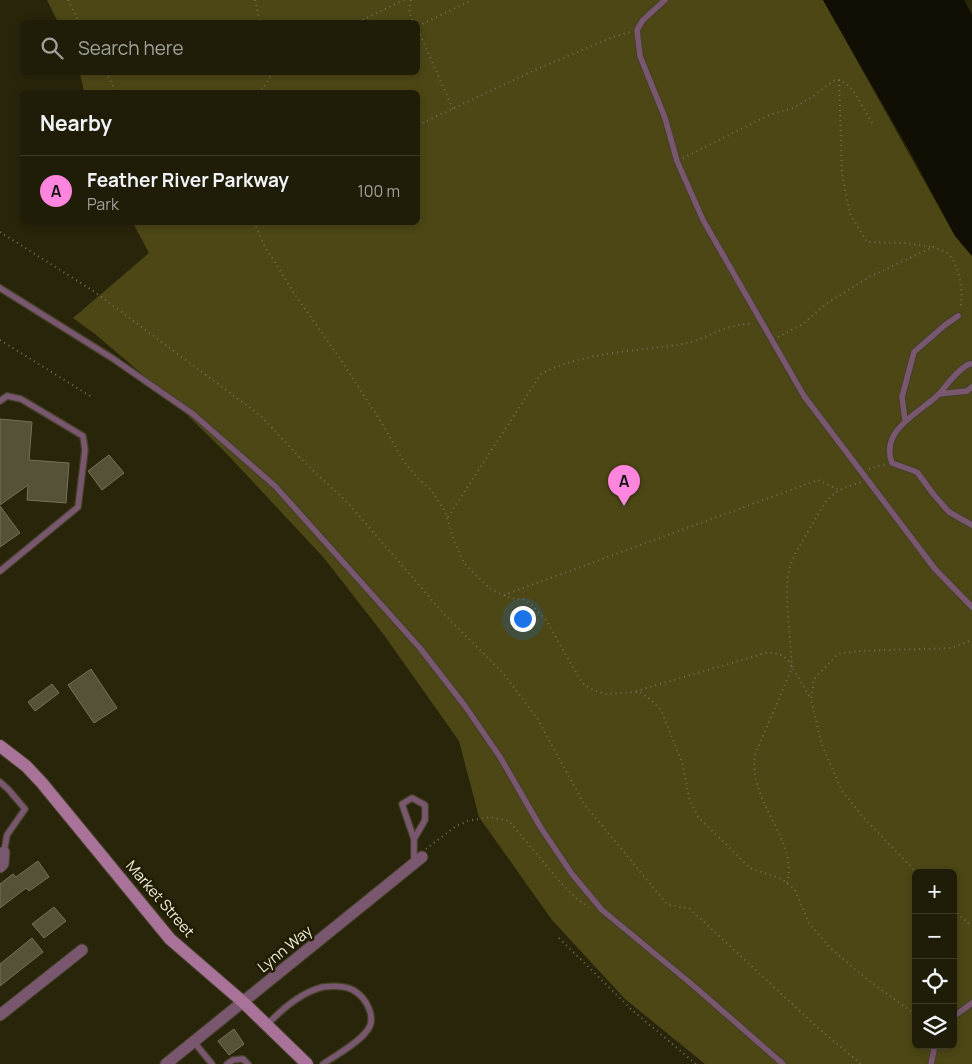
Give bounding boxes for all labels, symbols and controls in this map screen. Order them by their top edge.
search box [20,20,420,75]
icon: search [38,34,66,62]
text: Search here [78,35,184,61]
text: Nearby [40,109,112,137]
text: Feather River Parkway [87,167,289,193]
text: A [51,180,61,202]
text: 100 m [357,180,400,202]
text: Park [87,193,119,215]
pin: A [608,465,640,506]
your location [510,606,536,632]
street label: Market Street [121,856,200,942]
map controls [912,869,957,1049]
button: + [912,869,957,914]
button: − [912,914,957,959]
street label: Lynn Way [253,920,317,977]
button: locate [912,959,957,1004]
button: layers [912,1004,957,1049]

